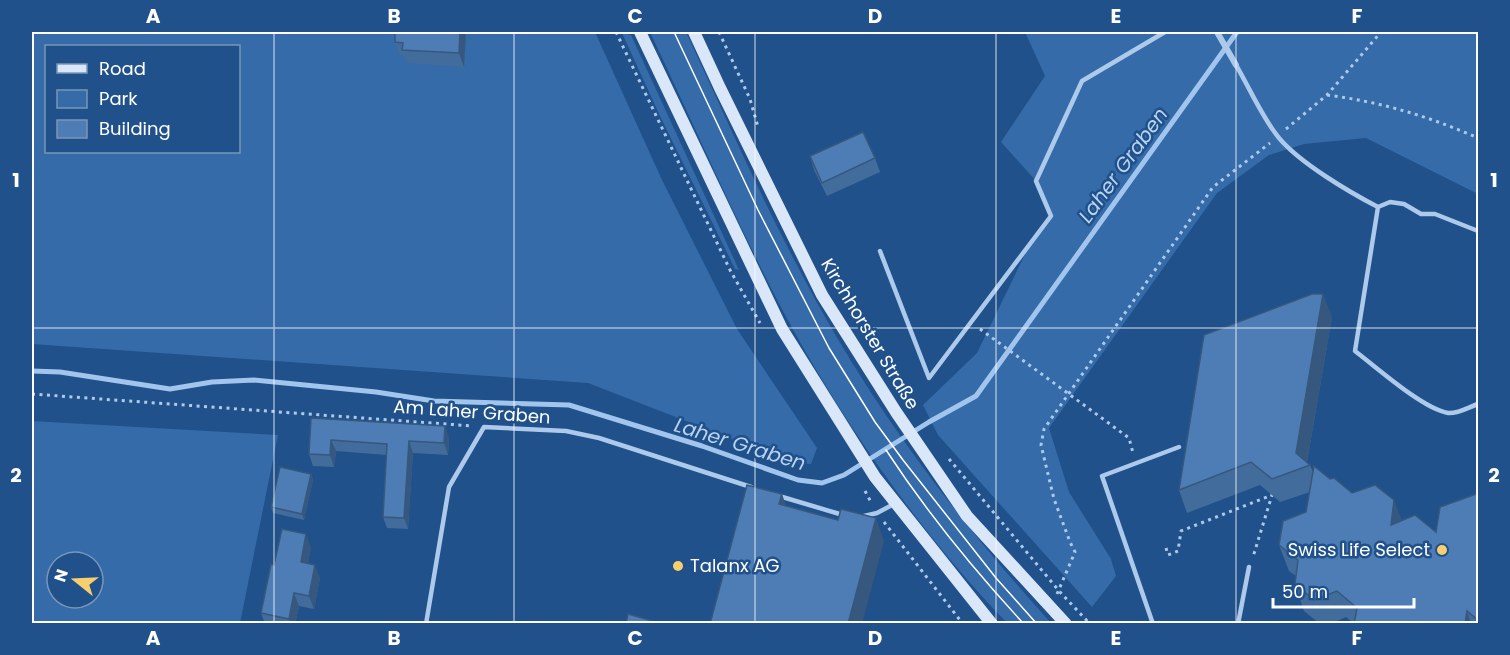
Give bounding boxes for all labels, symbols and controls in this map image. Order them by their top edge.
text: A [146,2,161,30]
text: B [387,2,401,30]
text: C [627,2,643,30]
text: D [868,2,882,30]
text: E [1111,2,1121,30]
text: F [1352,2,1363,30]
legend [45,45,240,153]
text: Road [99,56,146,81]
text: Park [99,86,138,111]
water label: Laher Graben [1072,102,1174,228]
text: Building [99,116,171,141]
text: 1 [12,166,20,194]
text: 1 [1490,166,1498,194]
street label: Kirchhorster Straße [815,254,925,414]
street label: Am Laher Graben [393,394,551,429]
water label: Laher Graben [671,411,809,477]
text: 2 [10,461,22,489]
text: 2 [1488,461,1500,489]
place label: Swiss Life Select [1288,537,1430,562]
marker: Swiss Life Select [1435,543,1449,557]
north arrow [45,550,105,610]
place label: Talanx AG [690,553,780,578]
marker: Talanx AG [671,559,685,573]
text: N [48,566,74,585]
scale bar [1273,571,1414,609]
text: 50 m [1282,579,1328,604]
text: A [146,624,161,652]
text: B [387,624,401,652]
text: C [627,624,643,652]
text: D [868,624,882,652]
text: E [1111,624,1121,652]
text: F [1352,624,1363,652]

